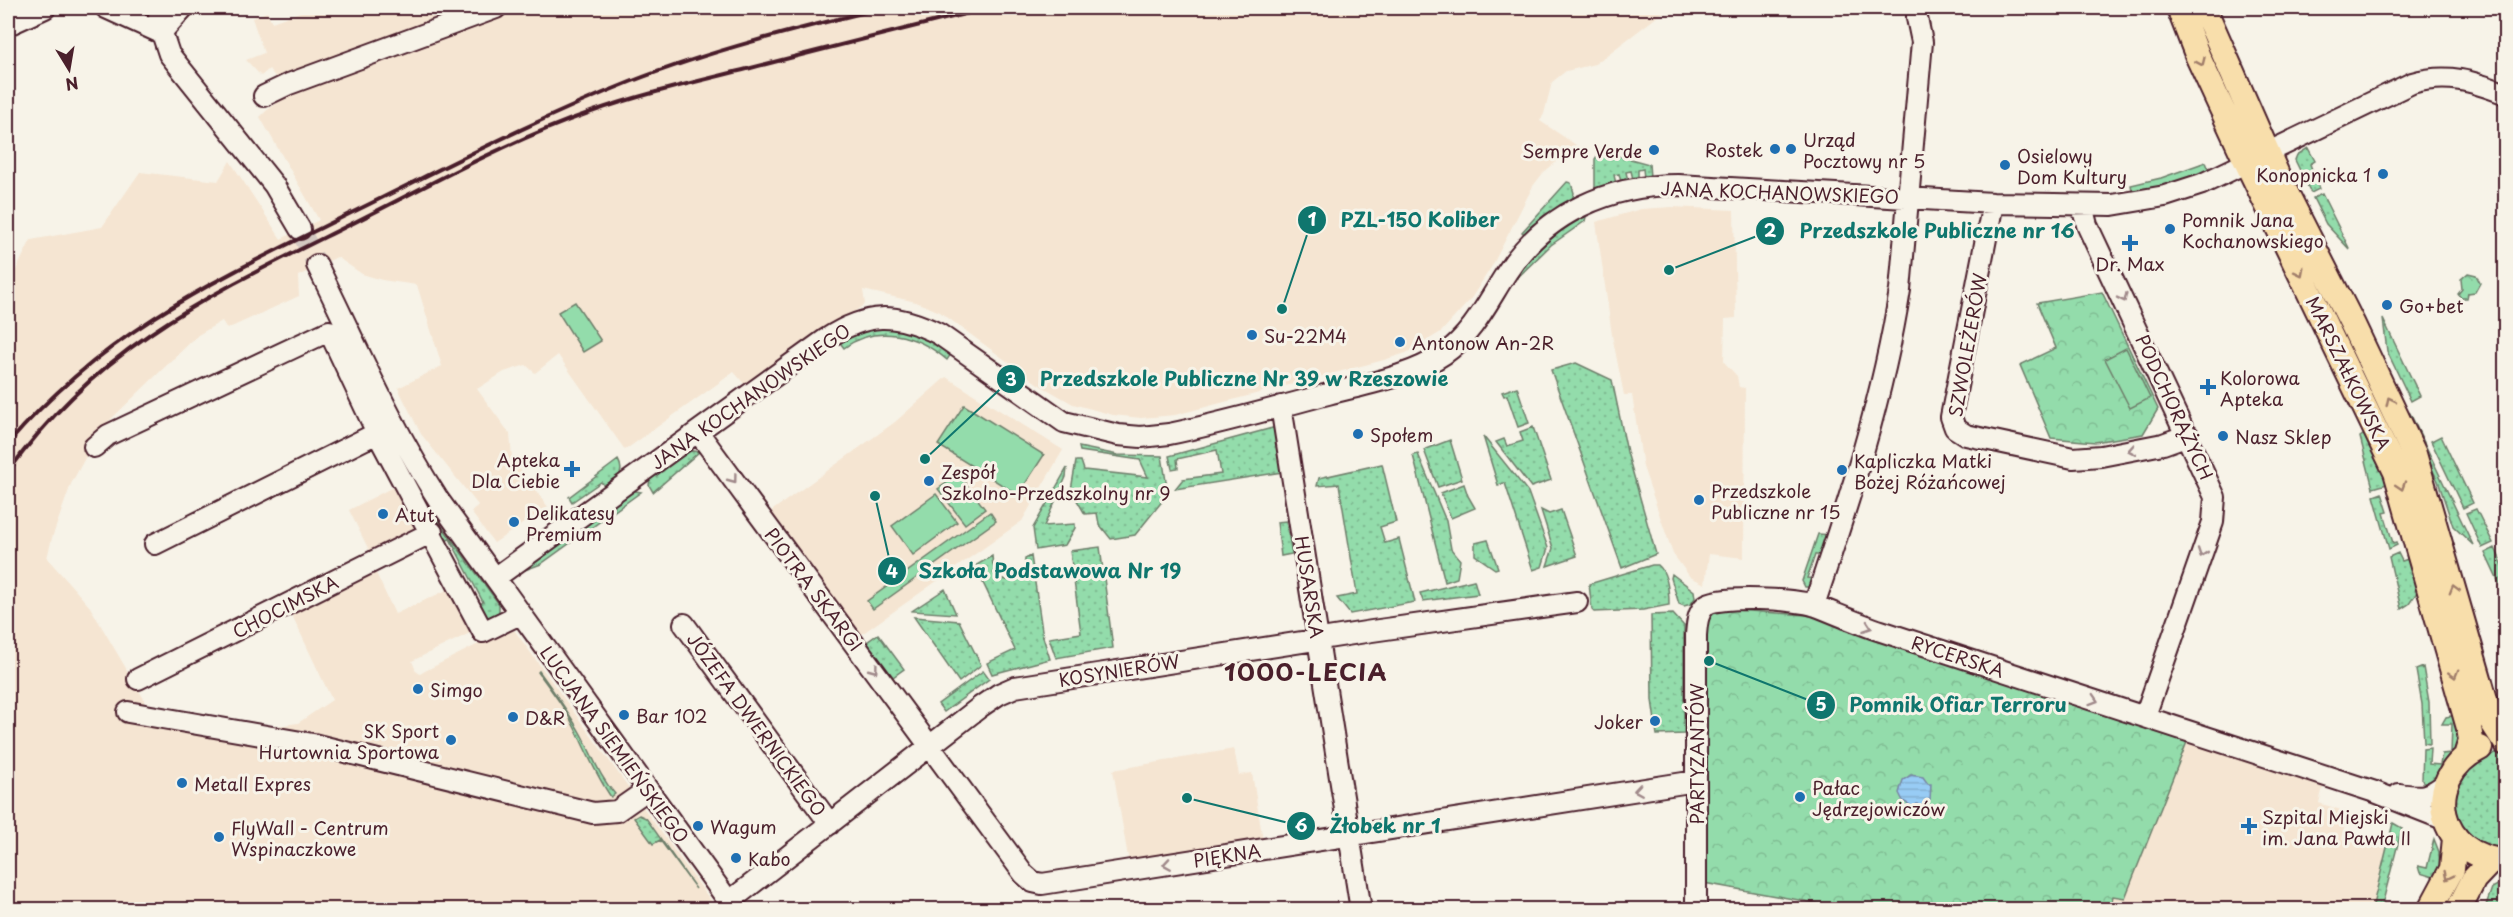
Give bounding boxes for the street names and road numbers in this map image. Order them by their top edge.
street label: JANA KOCHANOWSKIEGO [1660,174,1900,210]
street label: SZWOLEŻERÓW [1941,271,1993,419]
street label: MARSZAŁKOWSKA [2300,291,2398,455]
street label: JANA KOCHANOWSKIEGO [645,317,855,475]
street label: PODCHORĄŻYCH [2129,330,2221,484]
street label: PIOTRA SKARGI [759,522,869,656]
street label: HUSARSKA [1289,534,1331,640]
street label: CHOCIMSKA [227,568,343,644]
street label: JÓZEFA DWERNICKIEGO [681,627,833,821]
street label: RYCERSKA [1908,628,2008,684]
street label: LUCJANA SIEMIEŃSKIEGO [534,640,696,848]
street label: KOSYNIERÓW [1057,647,1182,693]
street label: PARTYZANTÓW [1683,683,1710,825]
street label: PIĘKNA [1191,836,1263,874]

